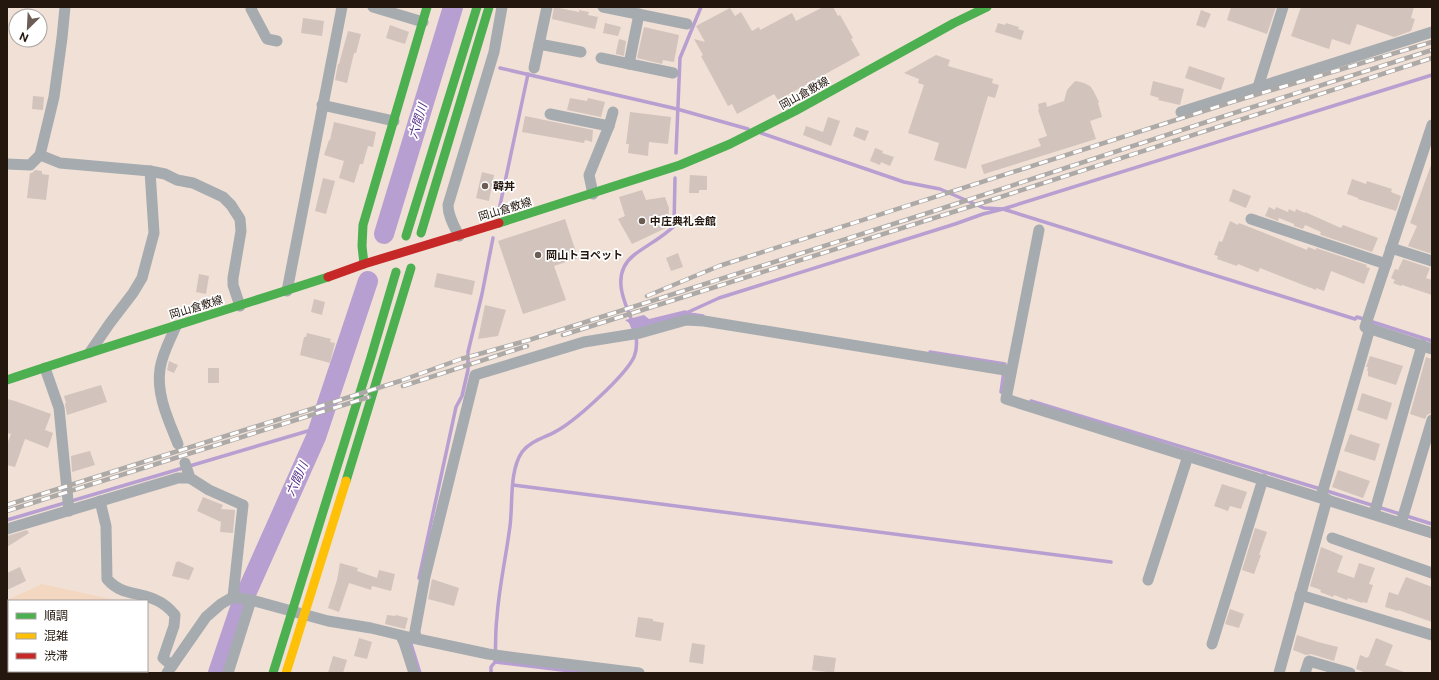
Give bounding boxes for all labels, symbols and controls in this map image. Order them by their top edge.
north arrow [8,8,48,48]
text: N [18,30,30,44]
street label: 岡山倉敷線 [777,74,831,112]
water label: 六間川 [406,100,431,140]
place label: 韓丼 [493,180,515,192]
marker: 韓丼 [480,181,490,191]
street label: 岡山倉敷線 [477,195,533,223]
place label: 中庄典礼会館 [650,215,716,227]
marker: 中庄典礼会館 [637,216,647,226]
place label: 岡山トヨペット [546,249,623,261]
marker: 岡山トヨペット [533,250,543,260]
street label: 岡山倉敷線 [168,293,224,321]
water label: 六間川 [283,458,312,498]
legend [8,600,148,672]
text: 順調 [44,609,68,623]
text: 混雑 [44,629,68,643]
text: 渋滞 [44,649,68,663]

